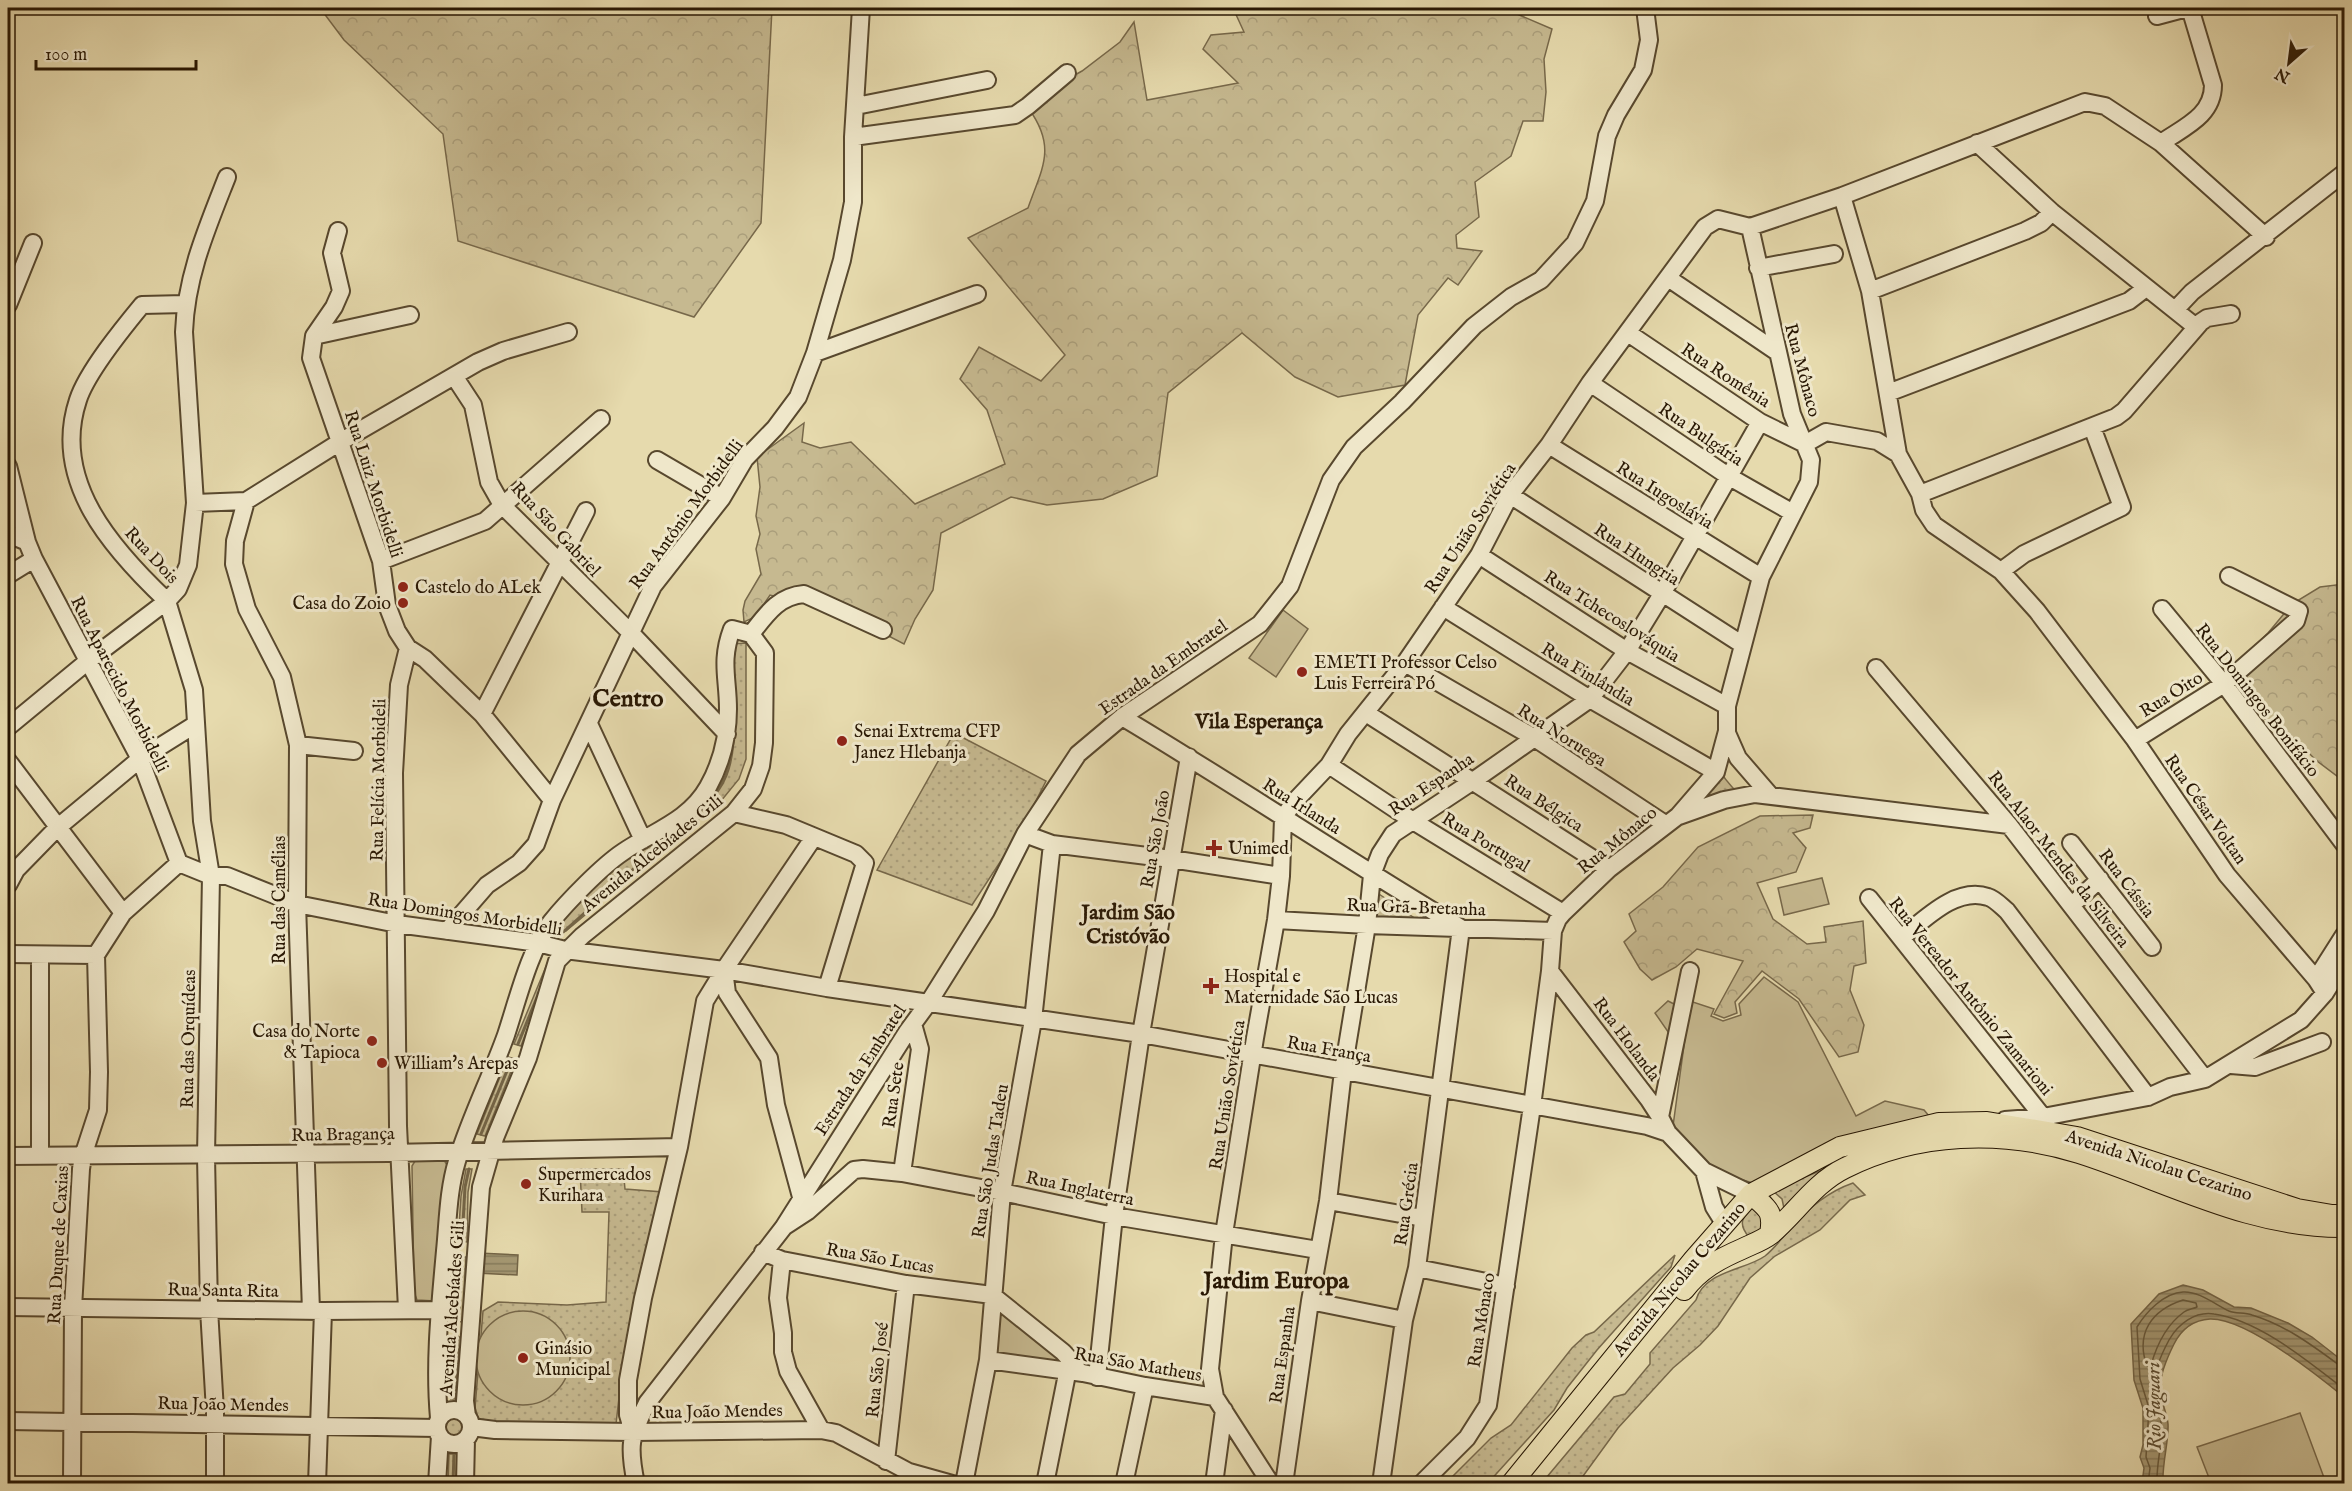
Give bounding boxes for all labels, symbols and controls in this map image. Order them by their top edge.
scale bar [36,33,196,71]
north arrow [2259,33,2319,93]
text: 100 m [45,44,87,67]
text: N [2272,62,2295,87]
street label: Rua Mônaco [1778,321,1825,420]
street label: Rua Romênia [1676,339,1775,414]
street label: Rua Bulgária [1653,398,1747,472]
street label: Rua Luiz Morbidelli [338,408,407,561]
street label: Rua Antônio Morbidelli [625,435,749,594]
street label: Rua Iugoslávia [1611,457,1717,535]
street label: Rua União Soviética [1420,459,1522,599]
street label: Rua São Gabriel [505,478,605,582]
street label: Rua Hungria [1589,519,1684,592]
street label: Rua Dois [119,523,183,589]
street label: Rua Tchecoslováquia [1539,566,1684,669]
place label: Castelo do ALek [415,577,541,600]
marker: Castelo do ALek [396,580,410,594]
street label: Rua Aparecido Morbidelli [64,593,173,777]
place label: Casa do Zoio [292,593,391,616]
marker: Casa do Zoio [396,596,410,610]
street label: Estrada da Embratel [1095,615,1233,721]
street label: Rua Domingos Bonifácio [2190,619,2324,783]
street label: Rua Finlândia [1536,638,1638,712]
place label: EMETI Professor Celso Luis Ferreira Pó [1314,652,1497,696]
marker: EMETI Professor Celso Luis Ferreira Pó [1295,665,1309,679]
street label: Rua Oito [2136,667,2208,724]
district label: Centro [593,684,664,715]
street label: Rua Felícia Morbideli [367,698,392,862]
street label: Rua Noruega [1512,700,1610,773]
district label: Vila Esperança [1194,709,1324,736]
place label: Senai Extrema CFP Janez Hlebanja [852,721,1000,765]
marker: Senai Extrema CFP Janez Hlebanja [835,734,849,748]
street label: Rua Espanha [1385,748,1479,822]
street label: Rua César Voltan [2158,750,2252,870]
street label: Rua Alaor Mendes da Silveira [1982,767,2134,953]
street label: Rua Bélgica [1499,770,1587,838]
street label: Rua Irlanda [1258,774,1345,841]
street label: Rua São João [1137,788,1176,890]
street label: Avenida Alcebíades Gili [577,790,729,919]
street label: Rua Mônaco [1573,802,1663,880]
street label: Rua Portugal [1437,808,1534,879]
street label: Rua das Camélias [269,836,292,964]
place label: Unimed [1228,838,1289,861]
marker: Unimed [1205,839,1223,857]
street label: Rua Cássia [2092,845,2159,923]
street label: Rua Domingos Morbidelli [366,889,564,942]
street label: Rua Vereador Antônio Zamarioni [1883,893,2057,1101]
street label: Rua Grã-Bretanha [1346,895,1486,922]
district label: Jardim São Cristóvão [1078,900,1175,951]
place label: Hospital e Maternidade São Lucas [1224,966,1398,1010]
street label: Rua das Orquídeas [177,969,202,1109]
marker: Hospital e Maternidade São Lucas [1202,977,1220,995]
street label: Rua Holanda [1587,993,1665,1087]
street label: Estrada da Embratel [810,1001,912,1141]
street label: Rua União Soviética [1205,1018,1252,1172]
place label: Casa do Norte & Tapioca [252,1021,360,1065]
street label: Rua França [1285,1032,1373,1069]
marker: Casa do Norte & Tapioca [365,1034,379,1048]
place label: William's Arepas [394,1053,518,1076]
marker: William's Arepas [375,1056,389,1070]
street label: Rua Sete [878,1061,911,1130]
street label: Rua São Judas Tadeu [968,1082,1015,1240]
street label: Rua Bragança [291,1123,395,1148]
street label: Avenida Nicolau Cezarino [2061,1125,2255,1208]
street label: Rua Grécia [1390,1161,1425,1247]
place label: Supermercados Kurihara [538,1164,651,1208]
street label: Rua Duque de Caxias [44,1165,75,1325]
street label: Rua Inglaterra [1024,1167,1136,1212]
marker: Supermercados Kurihara [519,1177,533,1191]
street label: Avenida Nicolau Cezarino [1608,1198,1752,1363]
street label: Avenida Alcebíades Gili [436,1219,471,1398]
street label: Rua São Lucas [824,1239,936,1280]
district label: Jardim Europa [1200,1266,1349,1297]
street label: Rua Mônaco [1464,1271,1501,1369]
street label: Rua Santa Rita [167,1279,279,1304]
street label: Rua Espanha [1265,1305,1302,1405]
street label: Rua São José [862,1321,895,1419]
place label: Ginásio Municipal [535,1338,610,1382]
street label: Rua São Matheus [1072,1343,1204,1388]
marker: Ginásio Municipal [516,1351,530,1365]
water label: Rio Jaguari [2141,1360,2169,1450]
street label: Rua João Mendes [157,1393,289,1418]
street label: Rua João Mendes [651,1400,783,1425]

